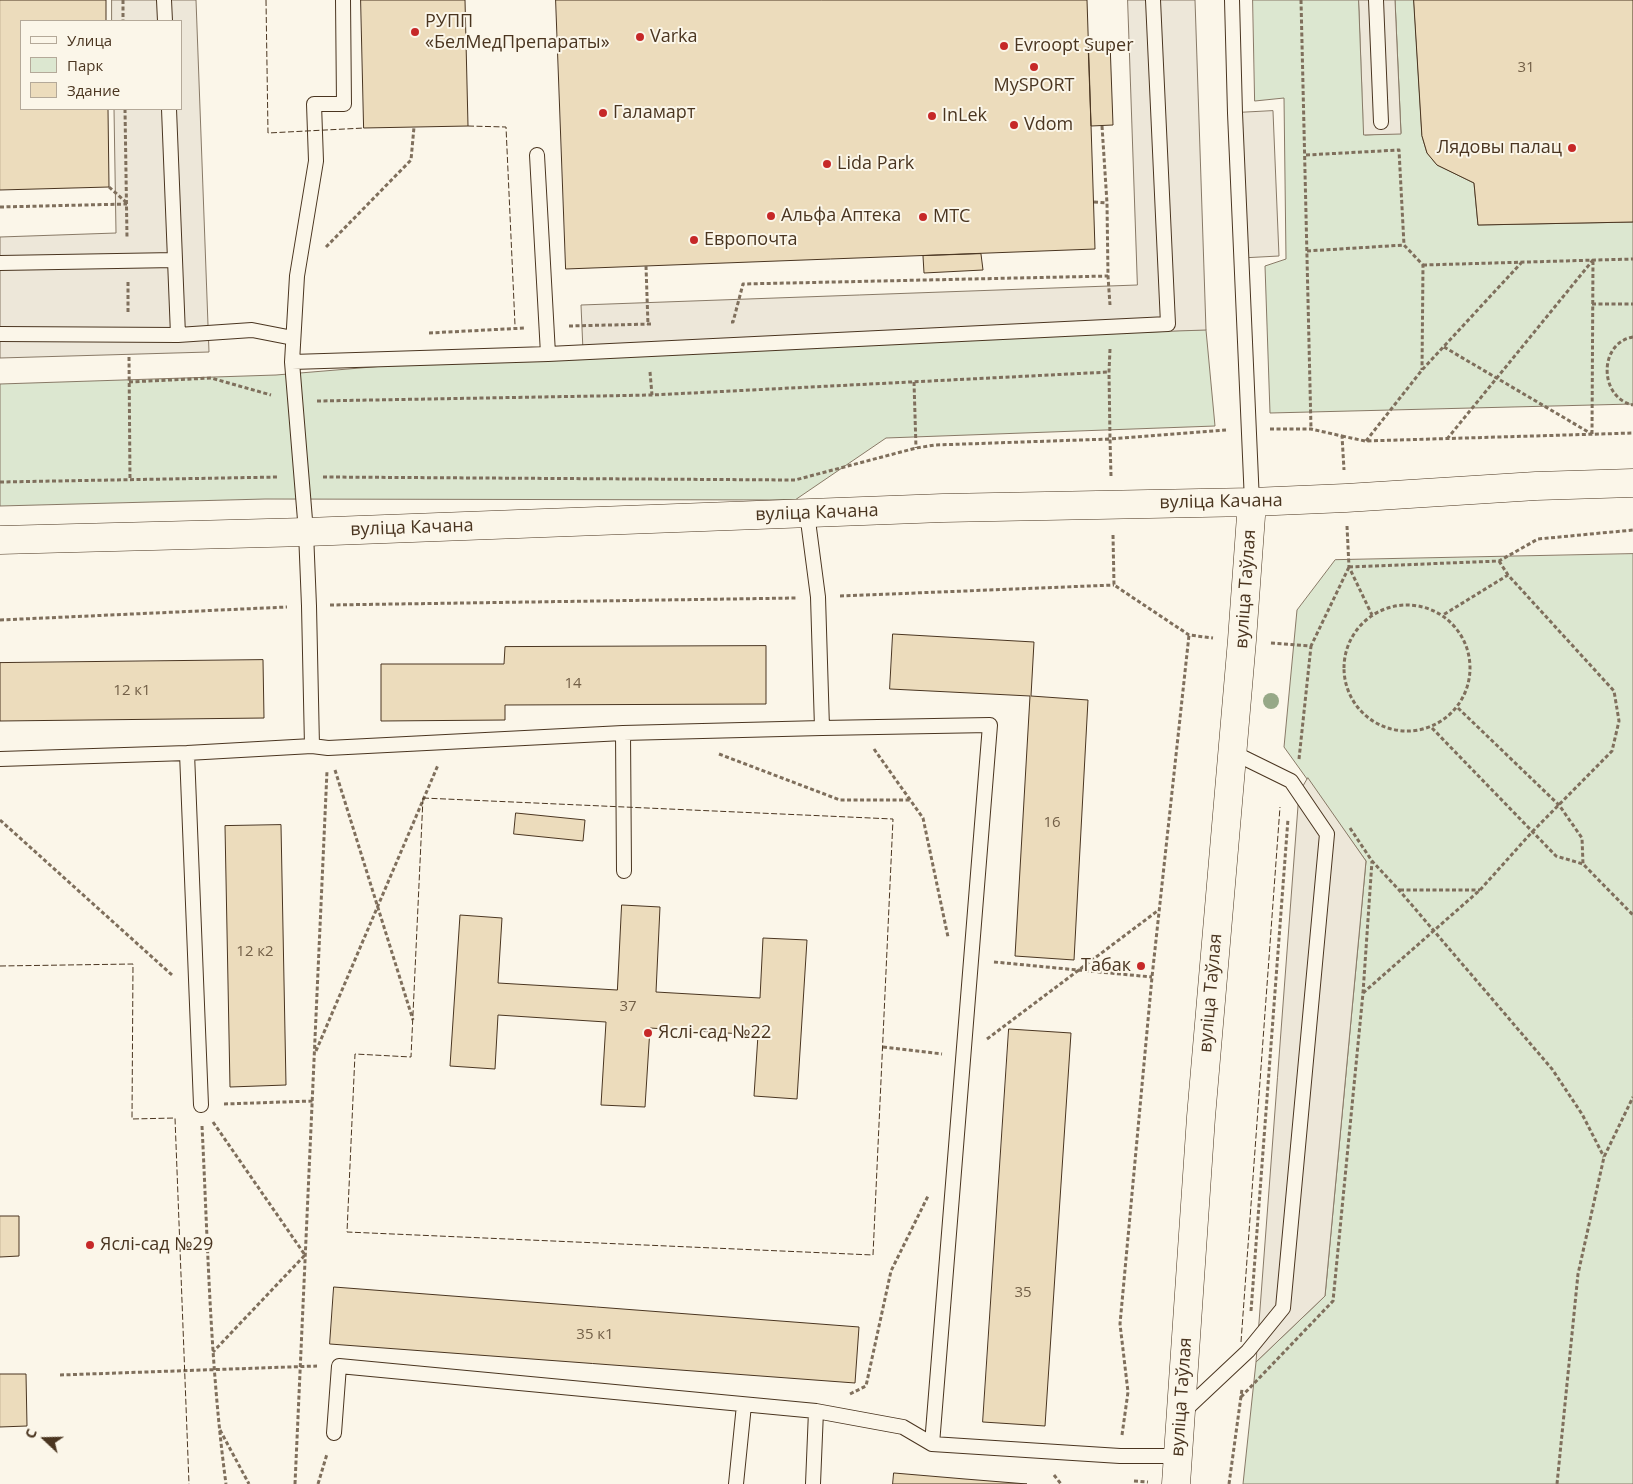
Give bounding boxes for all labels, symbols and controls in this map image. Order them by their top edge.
place label: РУПП «БелМедПрепараты» [425,11,610,54]
legend [20,20,182,110]
marker: РУПП «БелМедПрепараты» [409,26,421,38]
place label: Varka [650,26,698,48]
text: Улица [67,30,112,50]
marker: Varka [634,31,646,43]
place label: Evroopt Super [1014,35,1133,57]
marker: Evroopt Super [998,40,1010,52]
text: Парк [67,55,103,75]
house number: 31 [1517,59,1535,77]
marker: MySPORT [1028,61,1040,73]
place label: MySPORT [994,75,1074,97]
text: Здание [67,80,120,100]
place label: Галамарт [613,102,695,124]
place label: InLek [942,105,987,127]
marker: Галамарт [597,107,609,119]
marker: InLek [926,110,938,122]
place label: Vdom [1024,114,1073,136]
marker: Vdom [1008,119,1020,131]
place label: Лядовы палац [1437,137,1562,159]
marker: Лядовы палац [1566,142,1578,154]
place label: Lida Park [837,153,914,175]
marker: Lida Park [821,158,833,170]
place label: Альфа Аптека [781,205,901,227]
place label: МТС [933,206,970,228]
marker: Альфа Аптека [765,210,777,222]
marker: МТС [917,211,929,223]
place label: Европочта [704,229,798,251]
marker: Европочта [688,234,700,246]
street label: вуліца Качана [1159,490,1283,514]
street label: вуліца Качана [755,500,879,526]
street label: вуліца Качана [350,515,474,541]
street label: вуліца Таўлая [1231,529,1261,649]
house number: 14 [564,675,582,693]
house number: 12 к1 [113,682,151,700]
house number: 16 [1043,814,1061,832]
street label: вуліца Таўлая [1195,933,1227,1053]
house number: 12 к2 [236,943,274,961]
place label: Табак [1081,955,1131,977]
marker: Табак [1135,960,1147,972]
house number: 37 [619,998,637,1016]
place label: Яслі-сад №22 [658,1022,771,1044]
marker: Яслі-сад №22 [642,1027,654,1039]
place label: Яслі-сад №29 [100,1234,213,1256]
marker: Яслі-сад №29 [84,1239,96,1251]
house number: 35 [1014,1284,1032,1302]
house number: 35 к1 [576,1326,614,1344]
street label: вуліца Таўлая [1167,1337,1197,1457]
north arrow [20,1414,70,1464]
text: С [20,1426,41,1441]

